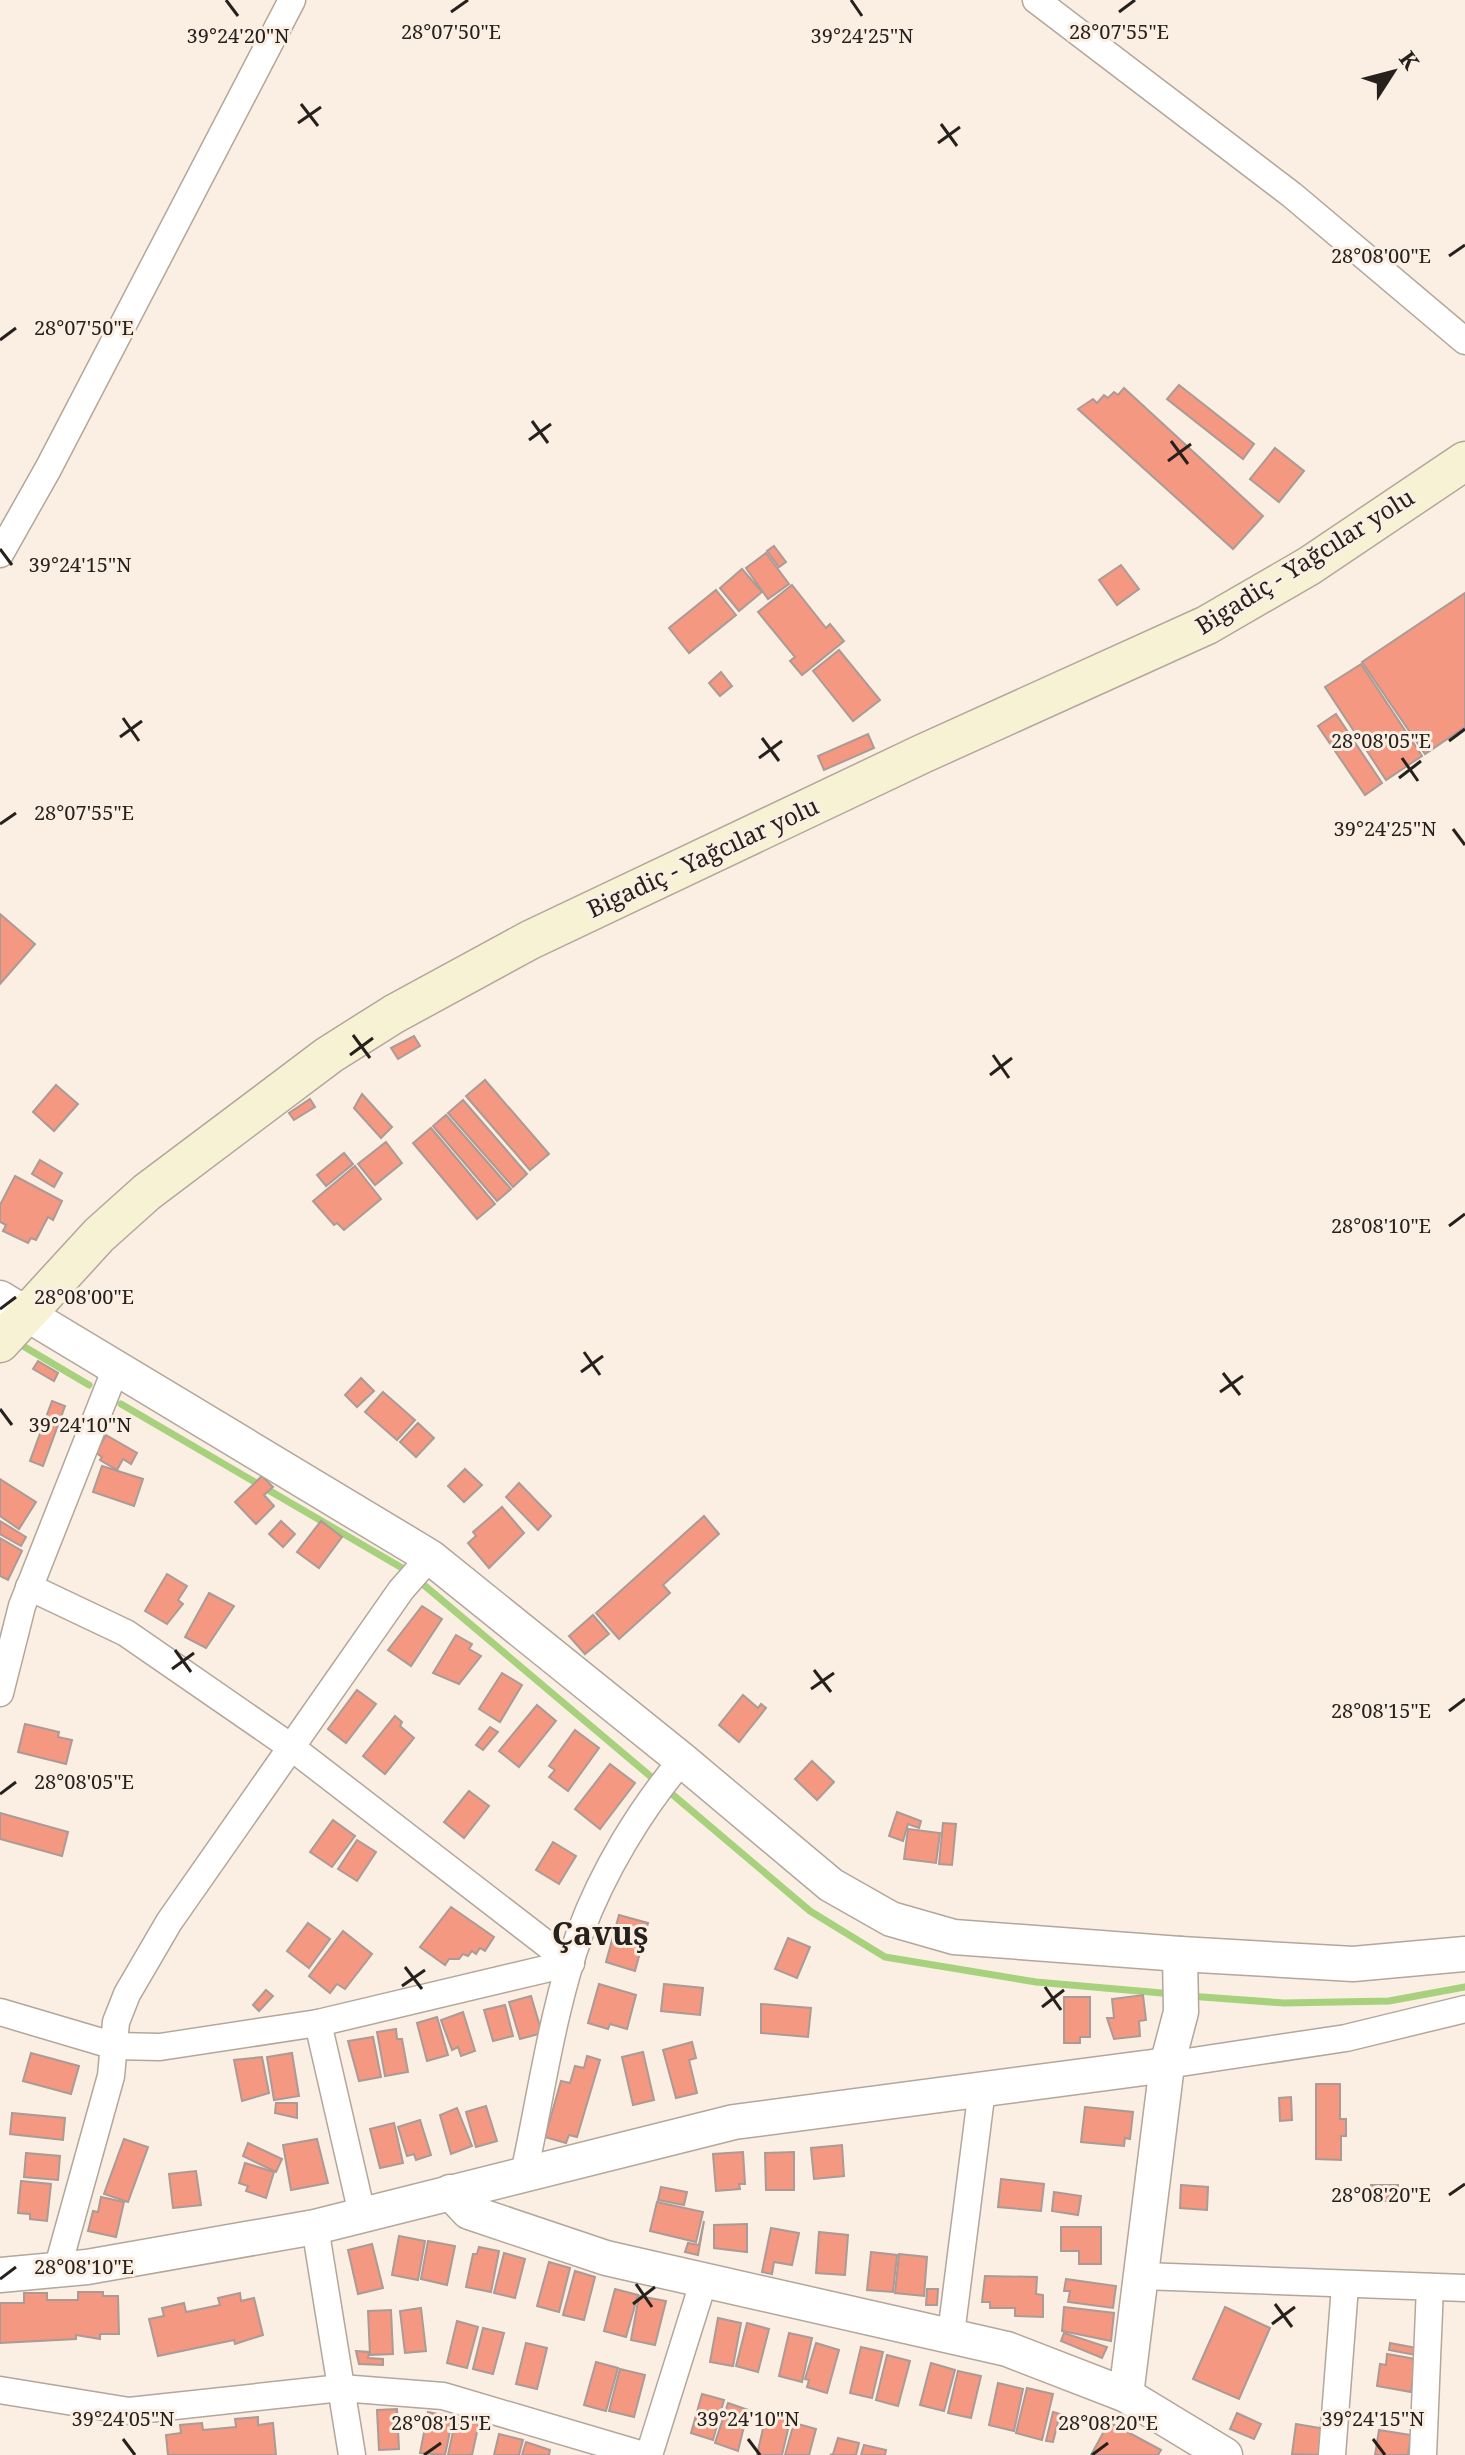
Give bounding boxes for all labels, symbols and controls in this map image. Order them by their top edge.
text: 28°07'50"E [401,18,501,45]
text: 28°07'55"E [1069,18,1169,45]
text: 39°24'20"N [187,22,289,49]
text: 39°24'25"N [811,22,913,49]
north arrow [1353,32,1433,112]
text: K [1393,44,1427,76]
text: 28°08'00"E [1331,242,1431,269]
text: 28°07'50"E [34,314,134,341]
street label: Bigadiç - Yağcılar yolu [1189,480,1420,641]
text: 39°24'15"N [29,551,131,578]
text: 28°08'05"E [1331,727,1431,754]
street label: Bigadiç - Yağcılar yolu [581,788,824,925]
text: 28°07'55"E [34,799,134,826]
text: 39°24'25"N [1334,815,1436,842]
text: 28°08'10"E [1331,1212,1431,1239]
text: 28°08'00"E [34,1283,134,1310]
text: 39°24'10"N [29,1411,131,1438]
text: 28°08'15"E [1331,1697,1431,1724]
text: 28°08'05"E [34,1768,134,1795]
district label: Çavuş [552,1911,648,1954]
text: 28°08'20"E [1331,2181,1431,2208]
text: 28°08'10"E [34,2253,134,2280]
text: 39°24'05"N [72,2405,174,2432]
text: 39°24'10"N [697,2405,799,2432]
text: 39°24'15"N [1322,2405,1424,2432]
text: 28°08'15"E [391,2409,491,2436]
text: 28°08'20"E [1058,2409,1158,2436]

